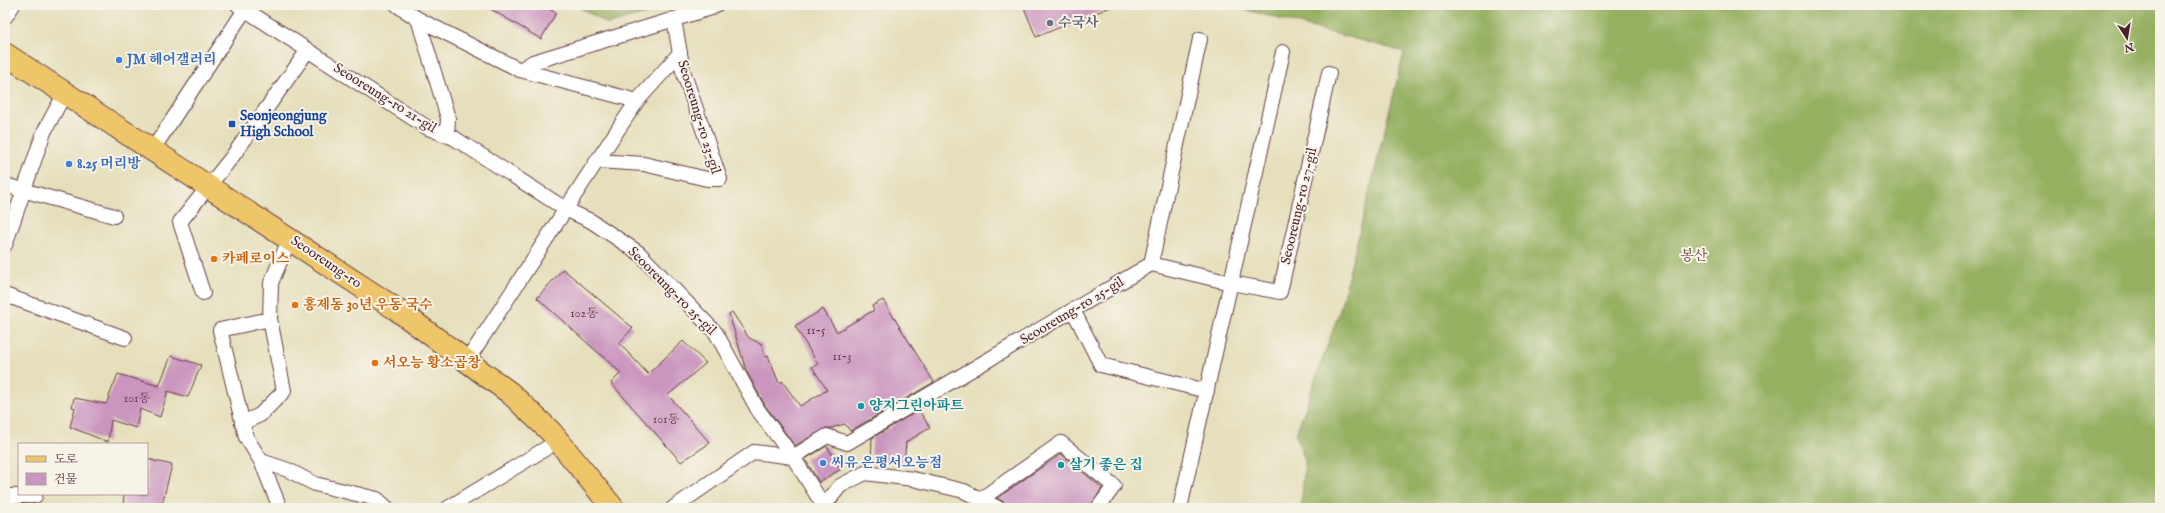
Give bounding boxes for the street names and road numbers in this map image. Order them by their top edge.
street label: Seooreung-ro 23-gil [673,58,725,176]
street label: Seooreung-ro 21-gil [330,59,440,137]
street label: Seooreung-ro 27-gil [1277,146,1321,266]
street label: Seooreung-ro [287,232,365,293]
street label: Seooreung-ro 25-gil [624,243,720,339]
street label: Seooreung-ro 25-gil [1017,273,1127,349]

